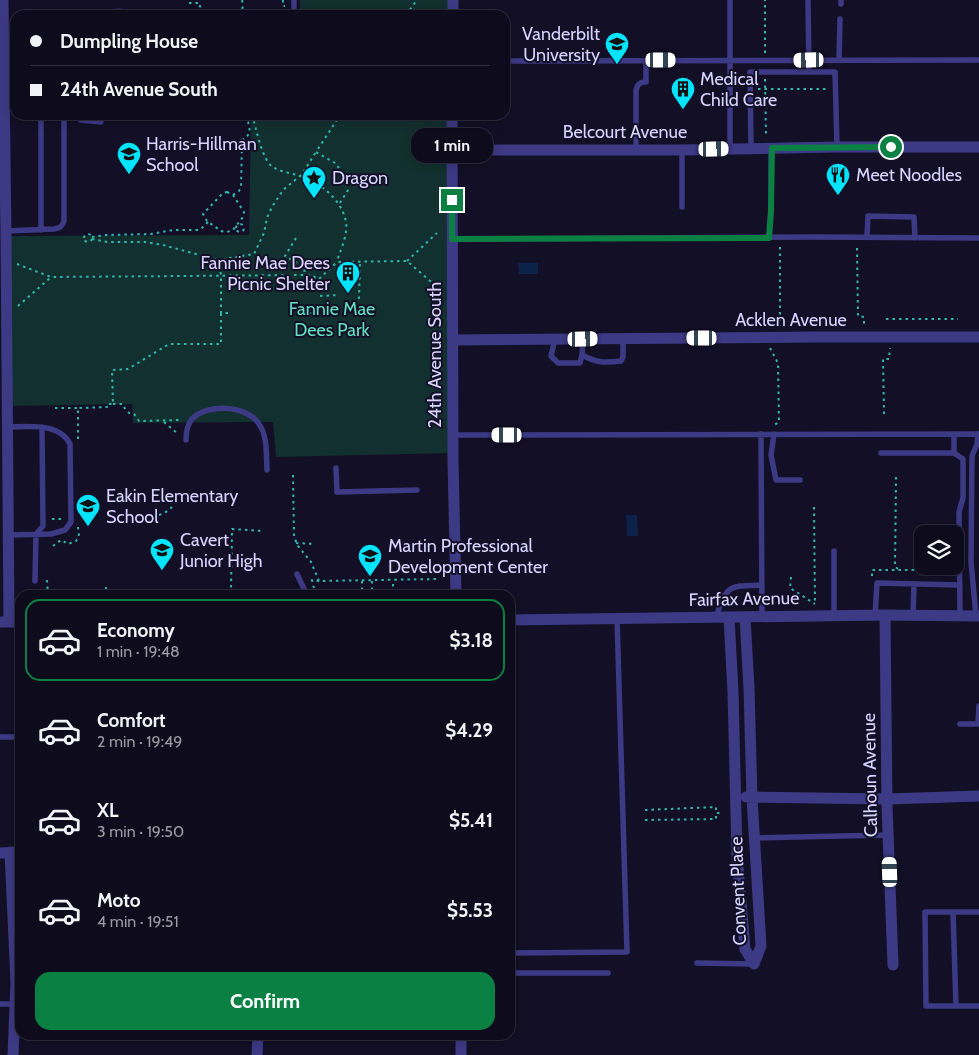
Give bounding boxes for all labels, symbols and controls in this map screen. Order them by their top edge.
place label: Vanderbilt University [522,23,600,66]
text: Dumpling House [60,30,198,53]
school or university icon: Vanderbilt University [604,31,630,65]
car [793,52,824,68]
car [646,53,676,68]
place label: Medical Child Care [700,68,777,111]
building icon: Medical Child Care [670,76,696,110]
text: 24th Avenue South [60,78,218,101]
street label: Belcourt Avenue [563,121,687,143]
callout: 1 min [411,128,493,162]
place label: Harris-Hillman School [146,133,257,176]
text: 1 min [434,136,470,155]
route start [880,136,902,158]
school or university icon: Harris-Hillman School [116,141,142,175]
car [698,141,729,157]
restaurant icon: Meet Noodles [825,162,851,196]
place label: Meet Noodles [856,164,962,186]
place icon: Dragon [301,165,327,199]
place label: Dragon [332,167,388,189]
route end [441,189,463,211]
place label: Fannie Mae Dees Picnic Shelter [200,252,330,295]
building icon: Fannie Mae Dees Picnic Shelter [335,260,361,294]
street label: 24th Avenue South [424,282,446,428]
park label: Fannie Mae Dees Park [289,298,375,341]
street label: Acklen Avenue [735,309,847,331]
car [567,331,598,347]
car [687,331,717,346]
car [492,428,522,443]
place label: Eakin Elementary School [106,485,238,528]
school or university icon: Eakin Elementary School [75,493,101,527]
map controls [914,525,964,575]
button: layers [914,525,964,575]
place label: Cavert Junior High [179,529,262,572]
place label: Martin Professional Development Center [388,535,548,578]
school or university icon: Cavert Junior High [149,537,175,571]
school or university icon: Martin Professional Development Center [357,543,383,577]
street label: Fairfax Avenue [688,587,800,611]
icon: car [37,618,82,663]
text: Economy [97,619,175,642]
text: $3.18 [449,629,493,652]
text: 1 min · 19:48 [97,642,180,661]
icon: car [37,708,82,753]
text: Comfort [97,709,166,732]
street label: Calhoun Avenue [858,713,882,837]
text: $4.29 [445,719,493,742]
text: 2 min · 19:49 [97,732,182,751]
icon: car [37,798,82,843]
text: XL [97,799,118,822]
text: $5.41 [449,809,493,832]
text: 3 min · 19:50 [97,822,184,841]
street label: Convent Place [725,836,751,946]
car [881,857,898,887]
icon: car [37,888,82,933]
text: Moto [97,889,141,912]
text: $5.53 [447,899,493,922]
text: 4 min · 19:51 [97,912,179,931]
button: Confirm [35,972,495,1030]

